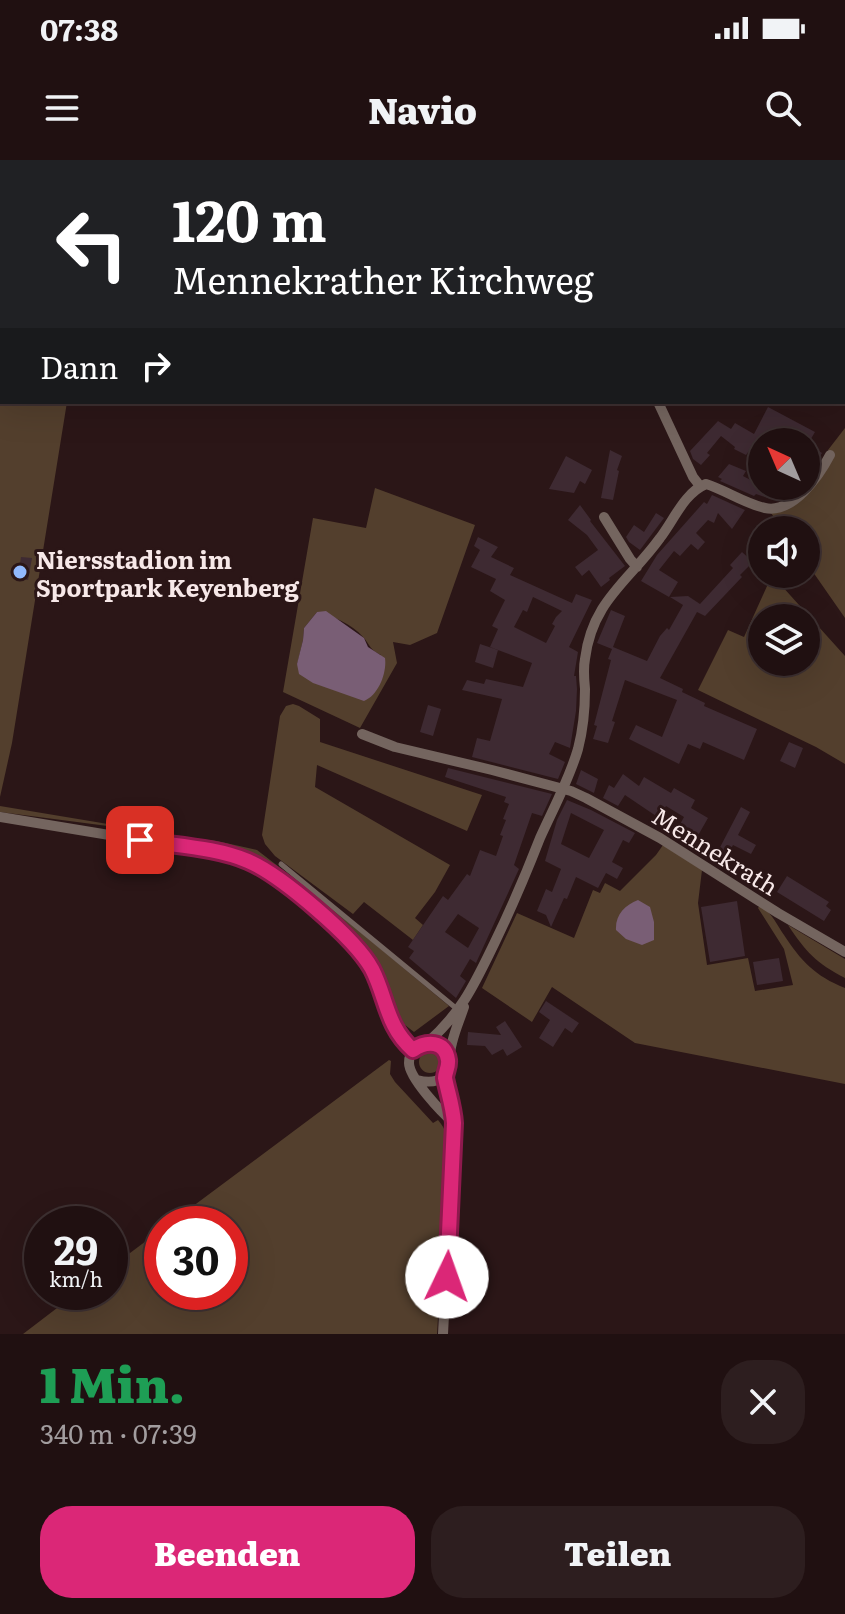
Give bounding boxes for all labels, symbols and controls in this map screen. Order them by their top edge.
text: 07:38 [40,6,118,50]
text: Navio [368,82,477,135]
icon: menu [40,86,84,130]
icon: search [761,86,805,130]
text: 120 m [172,176,327,259]
icon: left [40,192,144,296]
text: Mennekrather Kirchweg [172,252,594,305]
text: Dann [40,344,118,388]
icon: right [134,344,178,388]
north arrow [748,428,820,500]
map controls [748,428,820,676]
button: sound [748,516,820,588]
place label: Niersstadion im Sportpark Keyenberg [36,541,300,604]
marker: Niersstadion im Sportpark Keyenberg [11,563,29,581]
button: layers [748,604,820,676]
street label: Mennekrath [646,797,786,903]
pin [106,806,174,874]
icon: arrive [118,818,162,862]
speed limit sign: 30 [144,1206,248,1310]
text: 29 [54,1218,98,1277]
position arrow [405,1235,489,1319]
text: km/h [49,1263,103,1293]
text: 1 Min. [40,1347,185,1418]
button: close [721,1360,805,1444]
text: 340 m · 07:39 [40,1413,197,1452]
button: Beenden [40,1506,415,1598]
button: Teilen [431,1506,805,1598]

